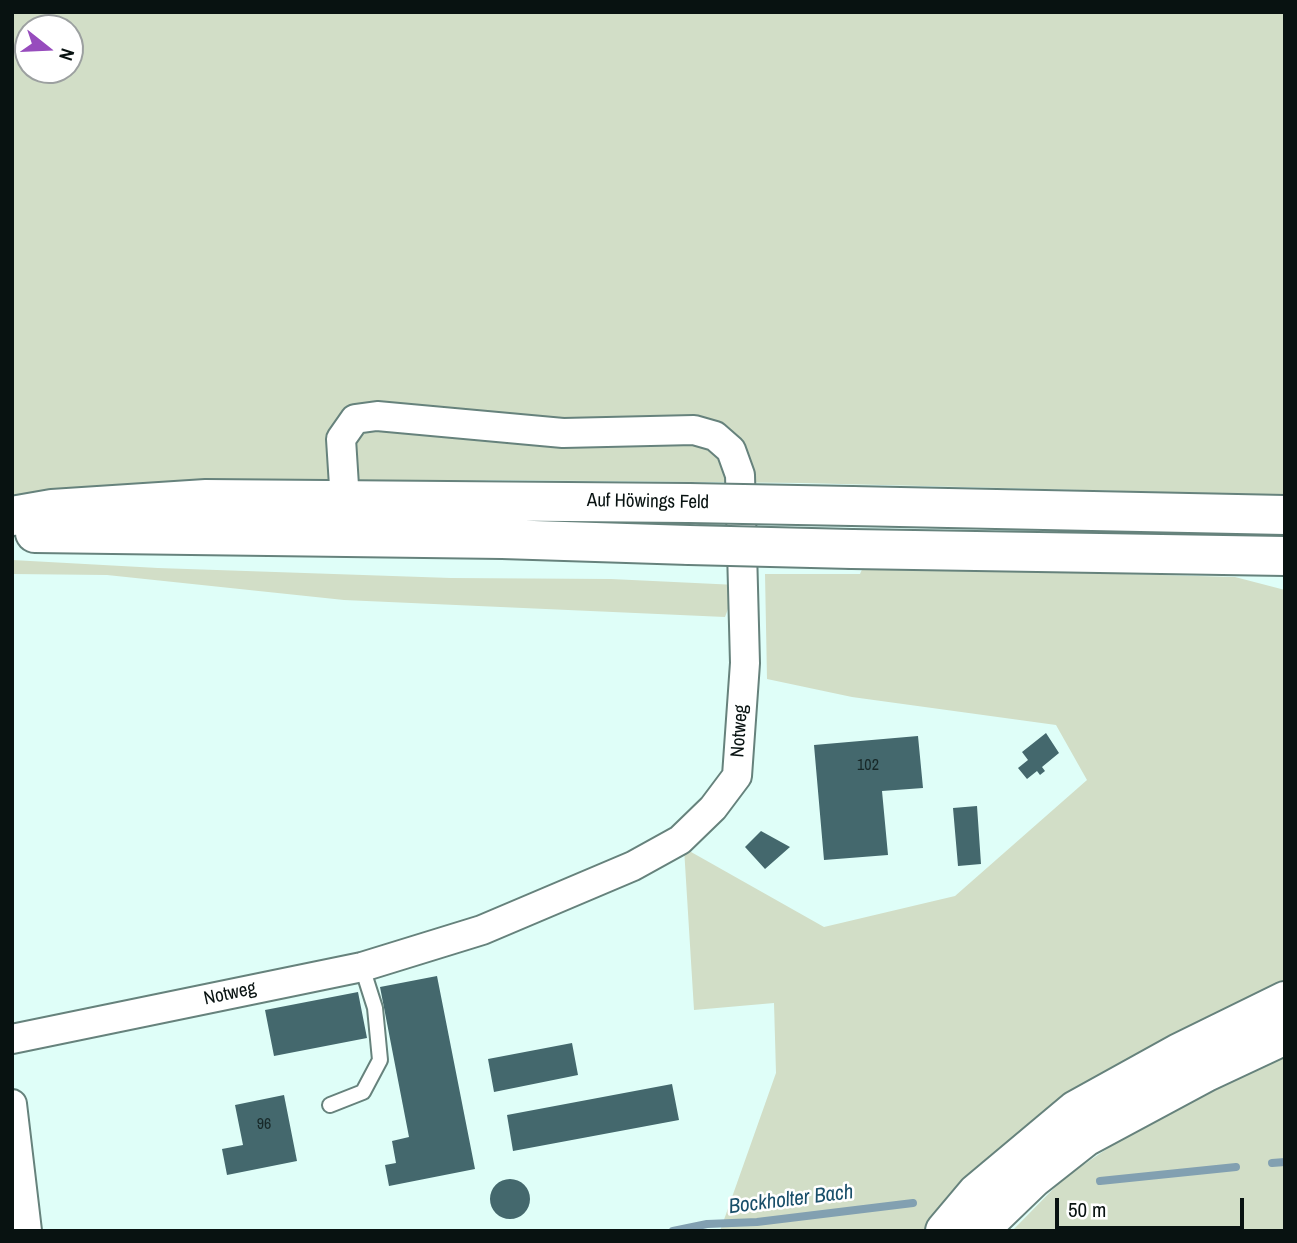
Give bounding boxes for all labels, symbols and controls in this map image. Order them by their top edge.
north arrow [14,14,84,84]
text: N [53,46,81,64]
street label: Auf Höwings Feld [587,490,709,514]
street label: Notweg [727,704,753,758]
house number: 102 [857,756,879,776]
street label: Notweg [202,977,258,1011]
house number: 96 [257,1115,271,1135]
water label: Bockholter Bach [727,1180,855,1220]
scale bar [1059,1184,1248,1228]
text: 50 m [1068,1195,1106,1224]

